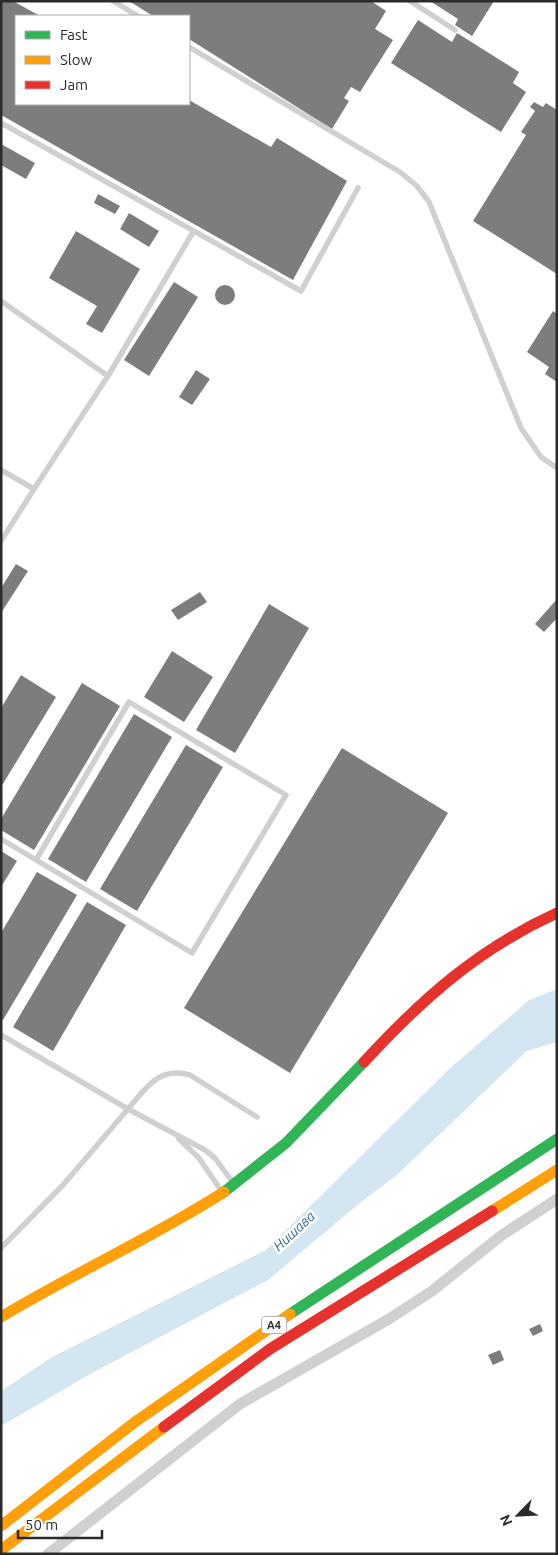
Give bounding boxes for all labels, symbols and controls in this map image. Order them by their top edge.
legend [15,15,190,105]
text: Fast [60,26,88,43]
text: Slow [60,51,93,68]
text: Jam [60,76,88,93]
water label: Нишава [270,1207,318,1254]
road number: A4 [262,1316,286,1334]
north arrow [493,1490,543,1540]
scale bar [18,1508,101,1540]
text: N [497,1512,516,1528]
text: 50 m [25,1516,58,1533]

